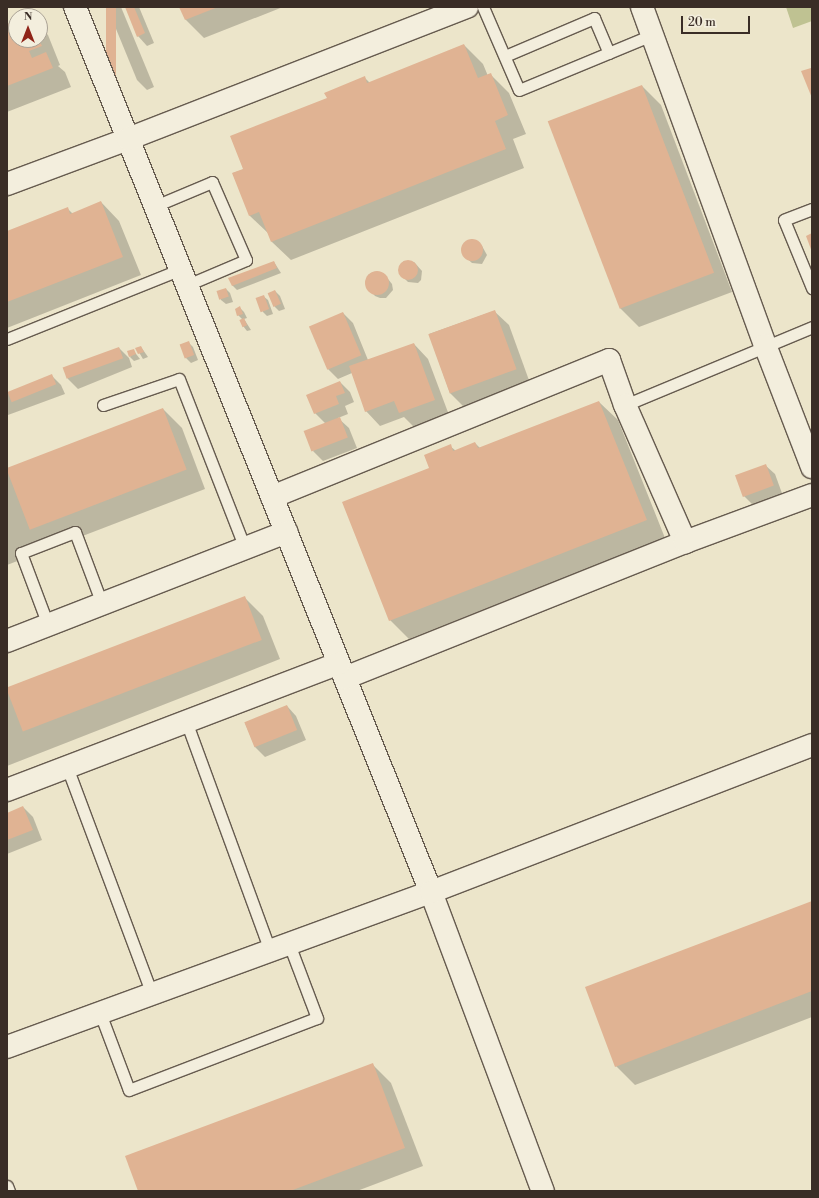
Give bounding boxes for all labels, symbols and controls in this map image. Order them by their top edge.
north arrow [8,8,48,48]
scale bar [683,8,752,34]
text: N [24,10,32,24]
text: 20 m [688,15,716,30]

